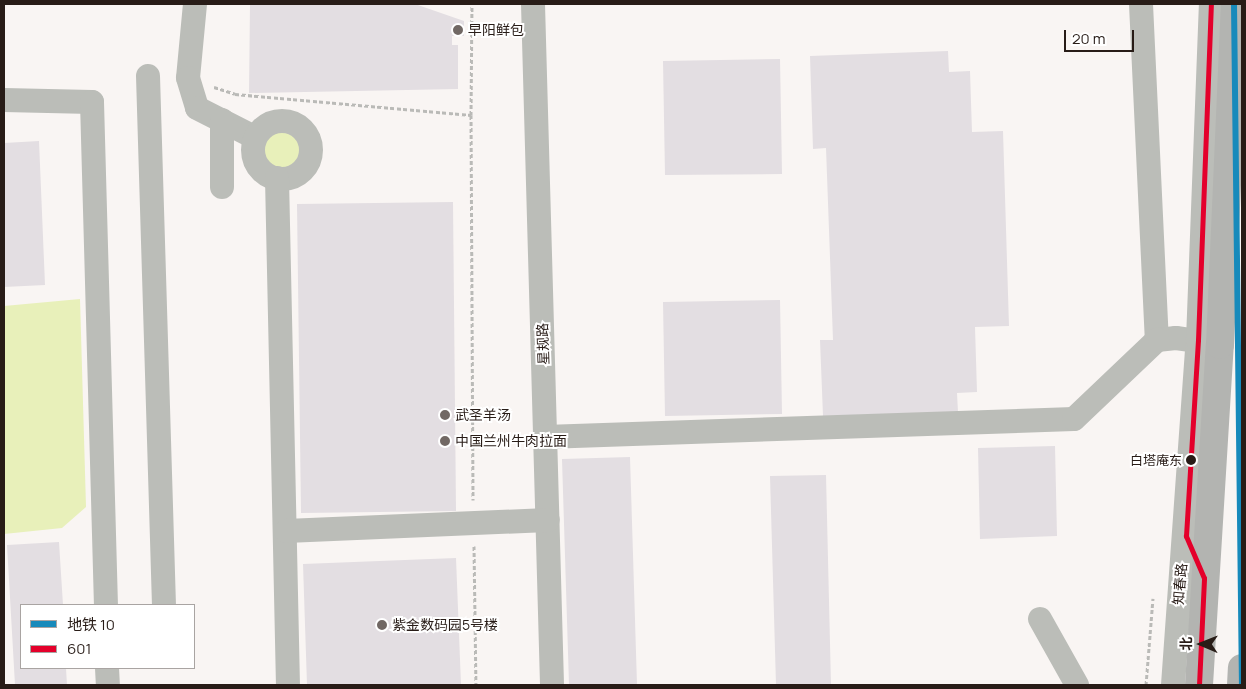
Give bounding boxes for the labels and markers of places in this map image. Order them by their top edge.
place label: 早阳鲜包 [468,22,524,38]
marker: 早阳鲜包 [452,24,464,36]
place label: 武圣羊汤 [455,407,511,423]
marker: 武圣羊汤 [439,409,451,421]
place label: 中国兰州牛肉拉面 [455,433,567,449]
marker: 中国兰州牛肉拉面 [439,435,451,447]
place label: 白塔庵东 [1130,452,1182,468]
marker: 白塔庵东 [1186,455,1196,465]
place label: 紫金数码园5号楼 [392,617,498,633]
marker: 紫金数码园5号楼 [376,619,388,631]

